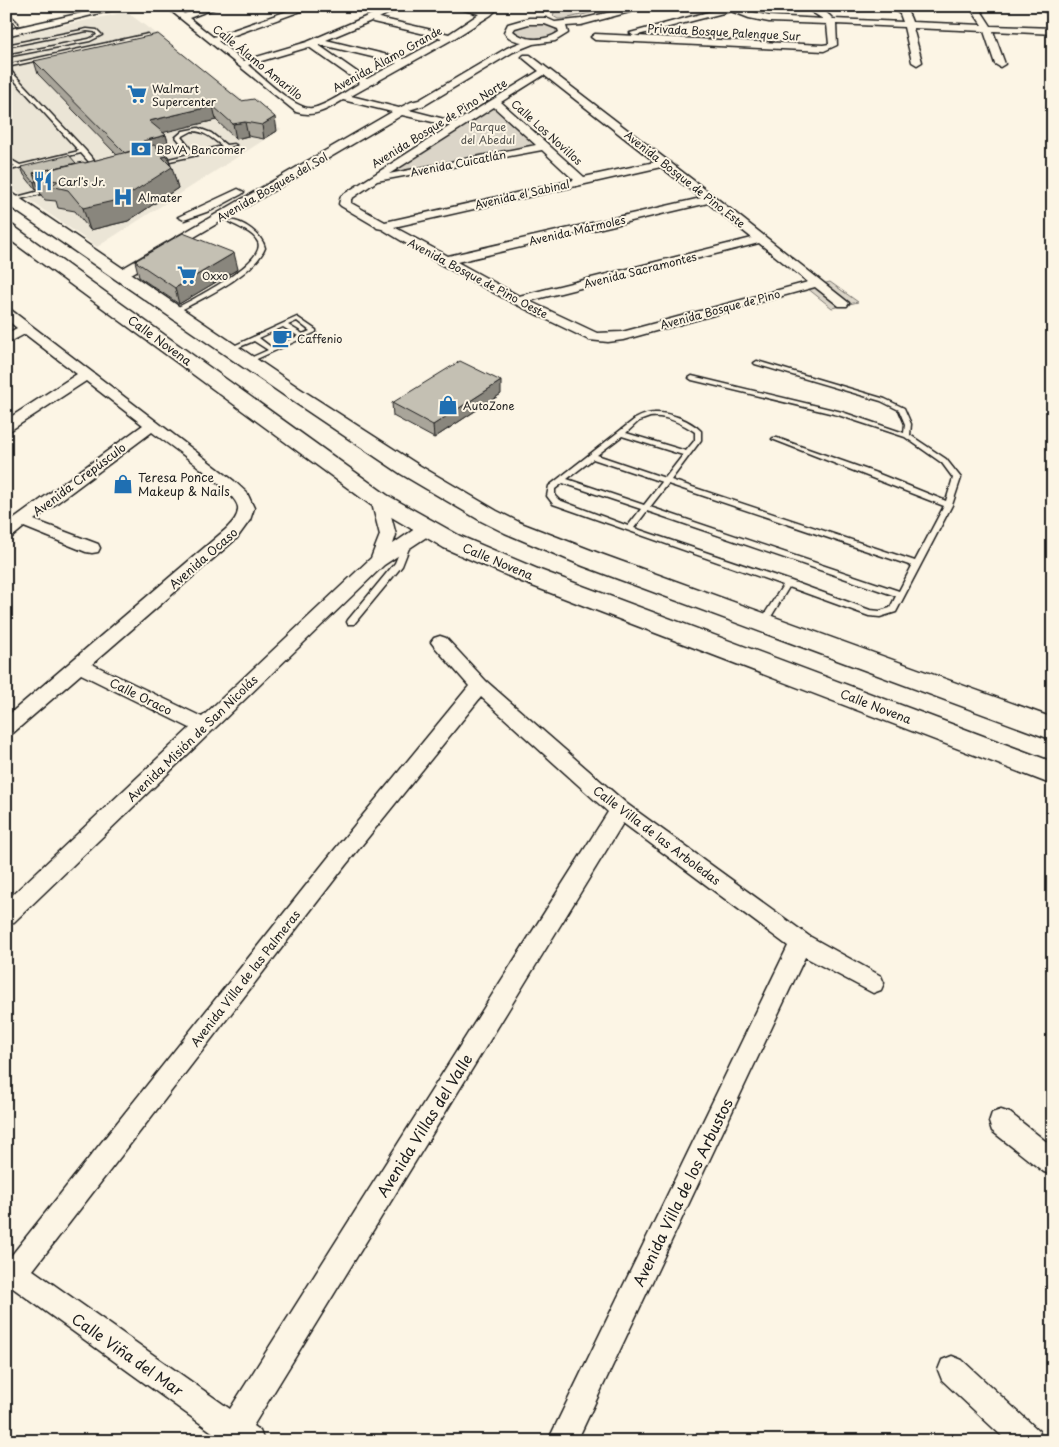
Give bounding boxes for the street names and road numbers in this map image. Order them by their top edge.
street label: Calle Álamo Amarillo [209,20,307,104]
street label: Privada Bosque Palenque Sur [647,20,802,45]
street label: Avenida Álamo Grande [329,22,445,96]
street label: Avenida Bosque de Pino Norte [368,74,510,172]
street label: Calle Los Novillos [508,95,586,169]
street label: Avenida Bosque de Pino Este [621,126,749,232]
street label: Avenida Cuicatlán [409,145,507,181]
street label: Avenida Bosques del Sol [213,148,331,226]
street label: Avenida el Sabinal [473,175,571,213]
street label: Avenida Mármoles [527,211,627,249]
street label: Avenida Bosque de Pino Oeste [405,234,551,322]
street label: Avenida Sacramontes [582,248,698,292]
street label: Avenida Bosque de Pino [658,285,782,333]
street label: Calle Novena [124,311,196,370]
street label: Avenida Crepúsculo [29,438,130,520]
street label: Avenida Ocaso [165,523,241,593]
street label: Calle Novena [460,538,537,584]
street label: Avenida Misión de San Nicolás [123,670,262,805]
street label: Calle Oraco [107,673,176,719]
street label: Calle Novena [838,684,915,728]
street label: Calle Villa de las Arboledas [589,781,725,889]
street label: Avenida Villa de las Palmeras [186,905,304,1050]
street label: Avenida Villas del Valle [370,1049,478,1201]
street label: Avenida Villa de los Arbustos [626,1094,738,1290]
street label: Calle Viña del Mar [67,1307,189,1401]

